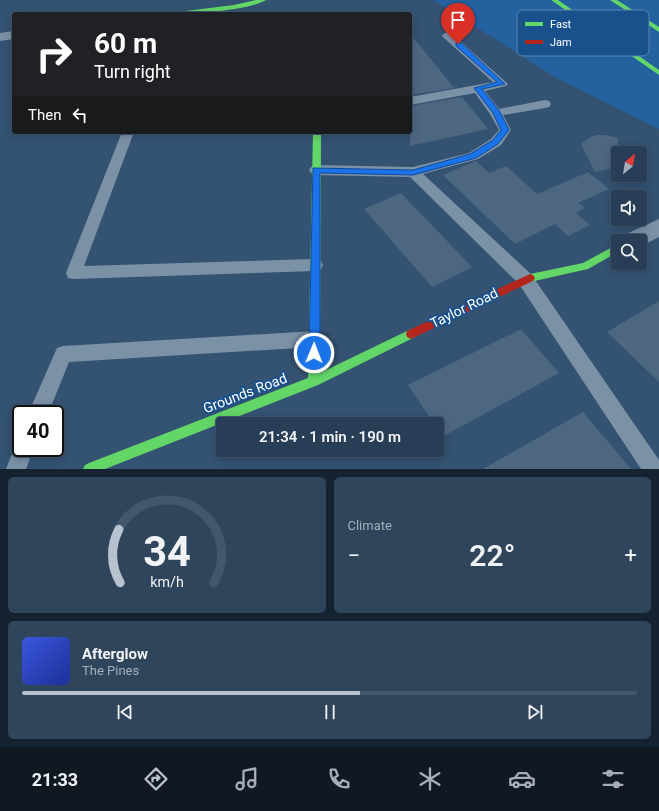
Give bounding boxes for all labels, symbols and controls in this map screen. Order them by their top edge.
pin [441,3,475,44]
icon: arrive [447,9,469,31]
legend [517,10,649,56]
text: Fast [550,18,572,31]
text: 60 m [94,27,157,60]
icon: right [28,28,80,80]
text: Jam [550,36,572,49]
text: Turn right [94,61,171,82]
icon: left [69,104,91,126]
text: Then [28,106,61,124]
north arrow [611,146,647,182]
map controls [611,146,647,270]
button: sound [611,190,647,226]
button: search [611,234,647,270]
street label: Taylor Road [427,285,501,331]
position arrow [293,332,335,374]
street label: Grounds Road [201,370,289,416]
speed limit sign: 40 [12,405,64,457]
text: 21:34 · 1 min · 190 m [259,428,401,446]
text: Climate [348,518,392,533]
text: 34 [143,527,191,576]
text: 22° [469,538,515,573]
text: − [348,543,360,568]
text: + [625,543,637,568]
text: km/h [150,574,184,590]
text: Afterglow [82,645,148,663]
text: The Pines [82,663,139,678]
icon: previous [114,701,136,723]
icon: pause [319,701,341,723]
icon: next [524,701,546,723]
icon: directions [142,765,170,793]
icon: music [233,765,261,793]
icon: phone [325,765,353,793]
icon: climate [416,765,444,793]
icon: car [508,765,536,793]
icon: filters [599,765,627,793]
text: 21:33 [32,769,78,790]

